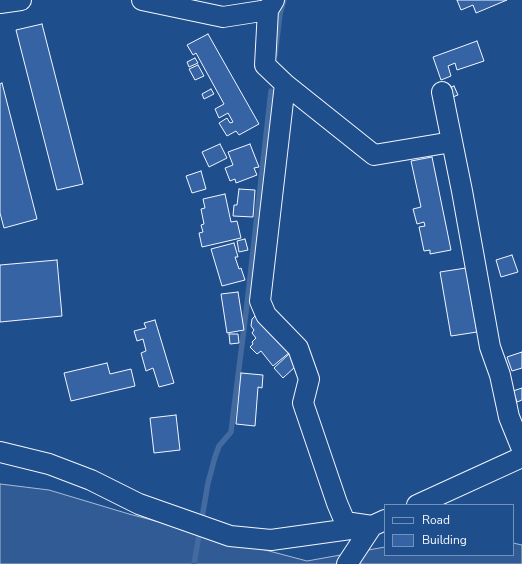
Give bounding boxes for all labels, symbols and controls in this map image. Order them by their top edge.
legend [384,504,514,556]
text: Road [422,512,450,528]
text: Building [422,532,467,548]

